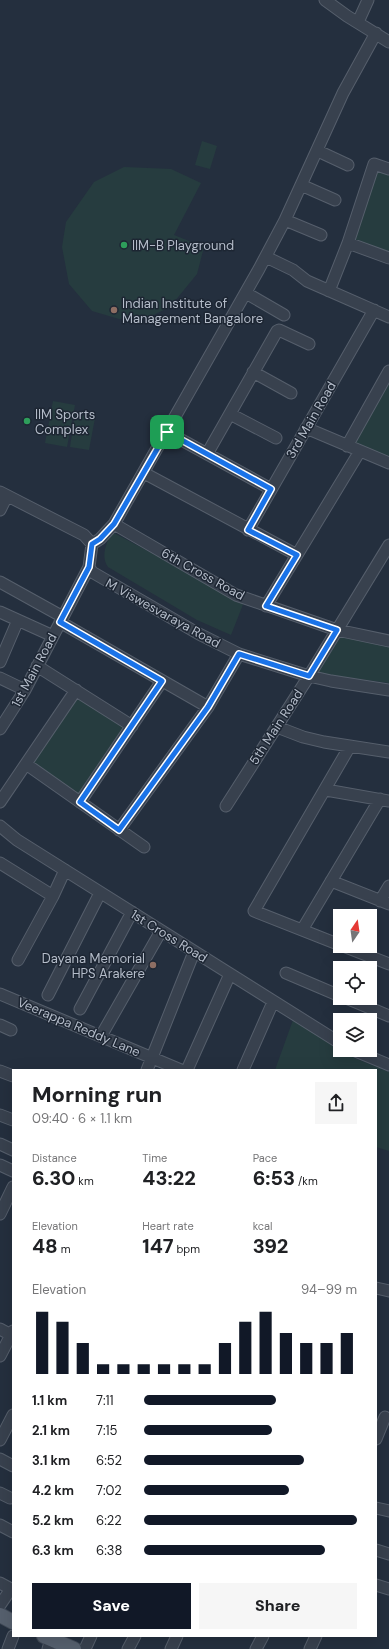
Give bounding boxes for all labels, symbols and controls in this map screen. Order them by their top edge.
place label: IIM-B Playground [132,237,234,254]
marker: IIM-B Playground [119,240,129,250]
place label: Indian Institute of Management Bangalore [122,295,263,327]
marker: Indian Institute of Management Bangalore [109,305,119,315]
street label: 3rd Main Road [282,378,340,462]
place label: IIM Sports Complex [35,406,95,438]
pin [150,415,184,449]
marker: IIM Sports Complex [22,416,32,426]
icon: arrive [156,421,178,443]
street label: 6th Cross Road [158,544,248,604]
street label: M Viswesvaraya Road [103,574,223,652]
street label: 1st Main Road [7,630,61,710]
street label: 5th Main Road [245,686,307,768]
street label: 1st Cross Road [128,906,210,966]
north arrow [333,909,377,953]
map controls [333,909,377,1057]
place label: Dayana Memorial HPS Arakere [42,950,145,982]
marker: Dayana Memorial HPS Arakere [148,960,158,970]
button: locate [333,961,377,1005]
street label: Veerappa Reddy Lane [15,993,143,1061]
button: layers [333,1013,377,1057]
text: Morning run [32,1080,162,1109]
button: share [315,1082,357,1124]
text: 09:40 · 6 × 1.1 km [32,1110,132,1127]
text: Distance [32,1151,77,1165]
text: Time [142,1151,167,1165]
text: Pace [253,1151,277,1165]
text: 6.30 [32,1165,75,1191]
text: 43:22 [142,1165,196,1191]
text: 6:53 [253,1165,295,1191]
text: km [75,1174,94,1188]
text: /km [295,1174,318,1188]
text: Elevation [32,1219,78,1233]
text: Heart rate [142,1219,194,1233]
text: kcal [253,1219,273,1233]
text: 48 [32,1233,58,1259]
text: 147 [142,1233,174,1259]
text: 392 [253,1233,288,1259]
text: m [58,1242,71,1256]
text: bpm [174,1242,200,1256]
text: Elevation [32,1281,86,1298]
text: 94–99 m [301,1281,357,1298]
text: 1.1 km [32,1392,67,1409]
text: 7:11 [96,1392,114,1409]
text: 2.1 km [32,1422,70,1439]
text: 7:15 [96,1422,118,1439]
text: 3.1 km [32,1452,70,1469]
text: 6:52 [96,1452,122,1469]
text: 4.2 km [32,1482,74,1499]
text: 7:02 [96,1482,122,1499]
text: 5.2 km [32,1512,74,1529]
text: 6:22 [96,1512,122,1529]
text: 6.3 km [32,1542,74,1559]
text: 6:38 [96,1542,122,1559]
button: Save [32,1583,191,1629]
button: Share [199,1583,357,1629]

